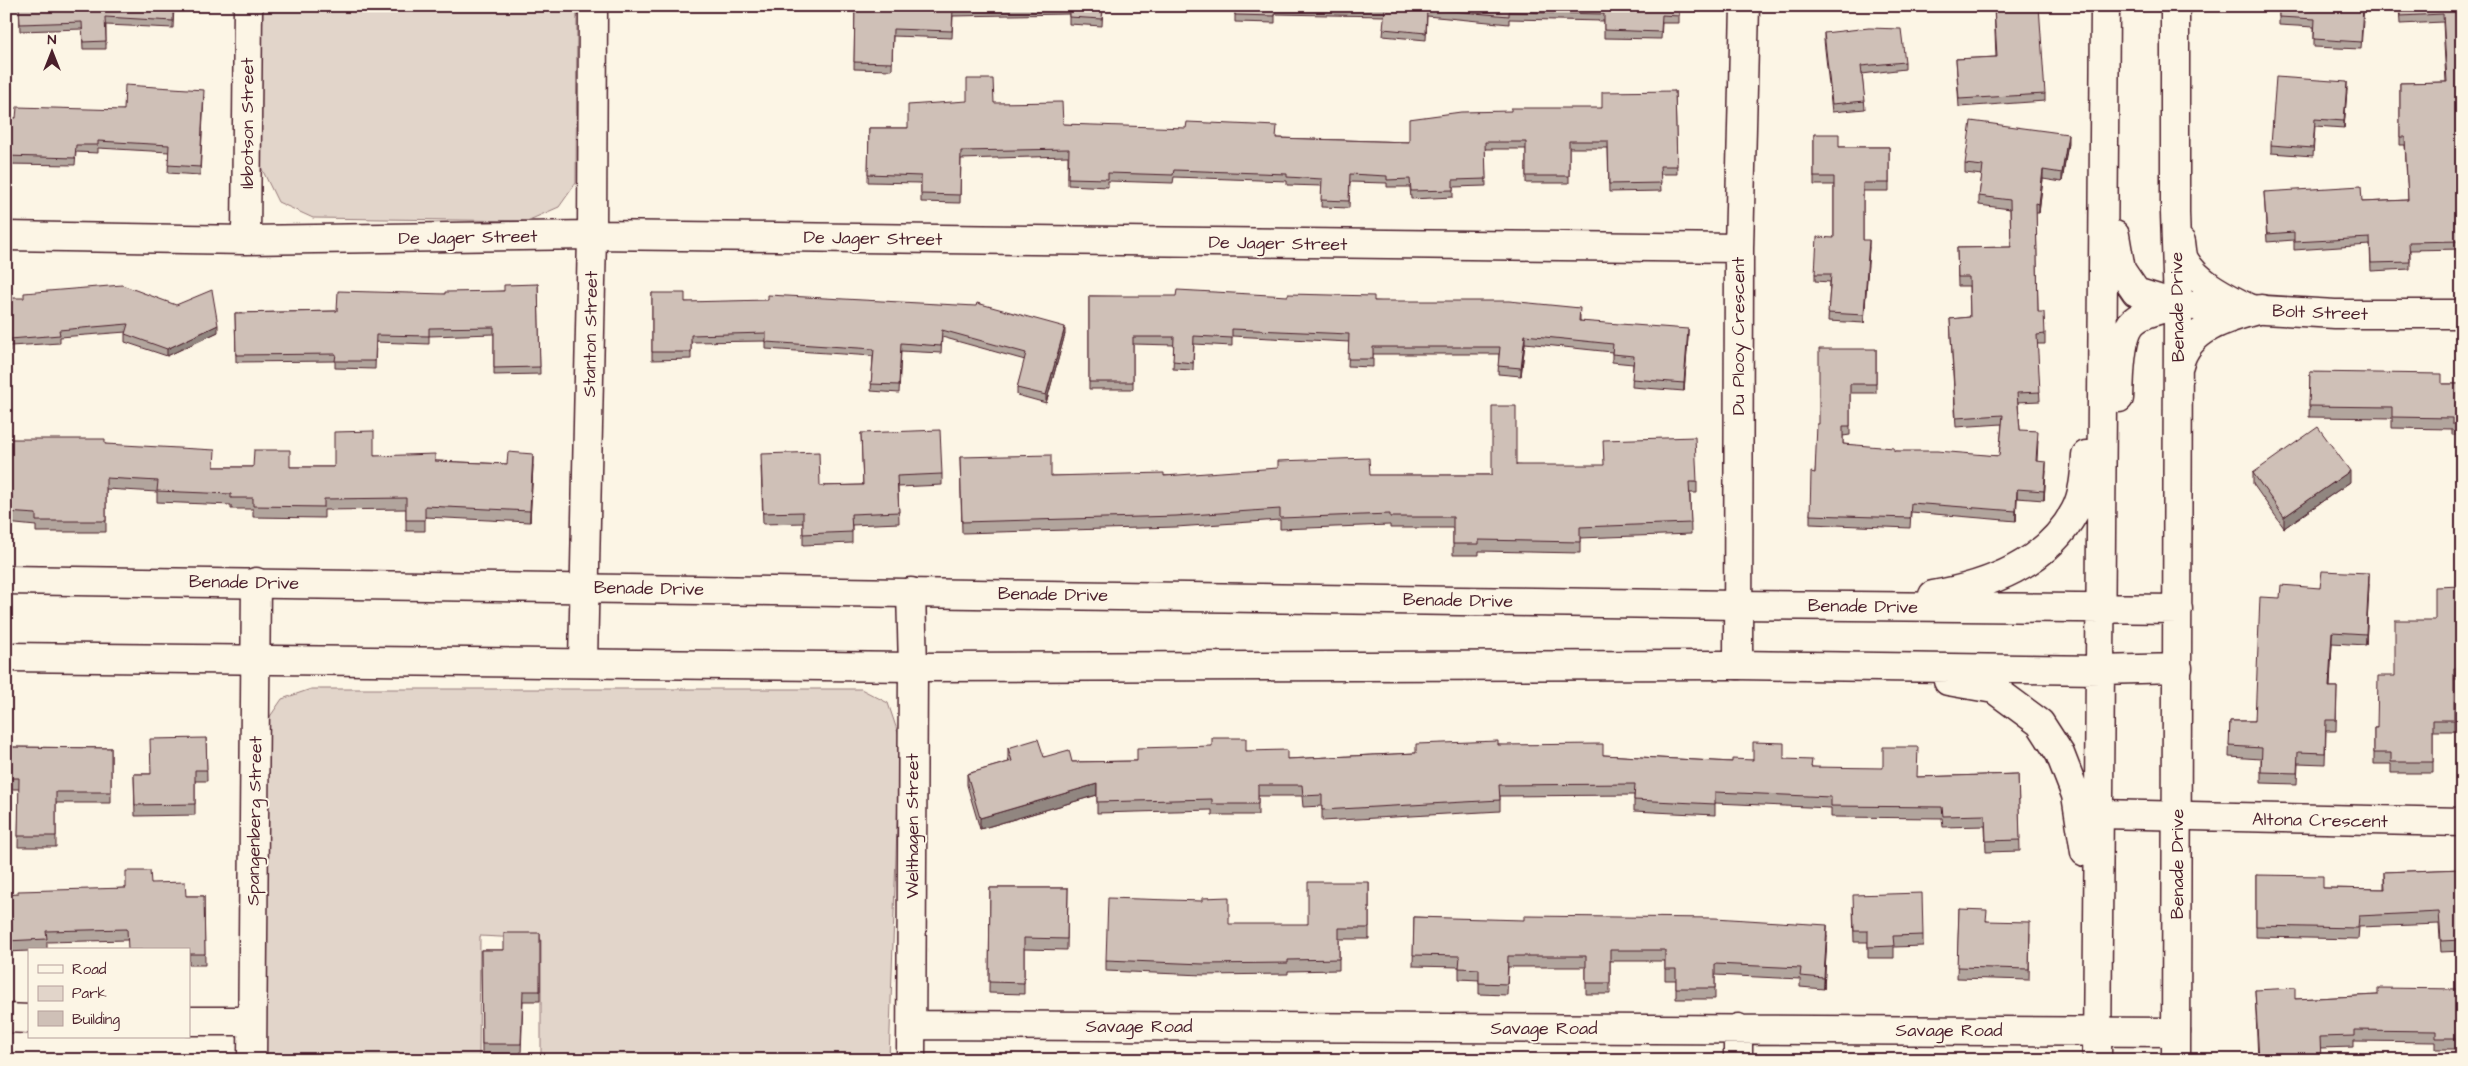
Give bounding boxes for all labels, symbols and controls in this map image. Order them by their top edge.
north arrow [28,28,78,78]
text: N [48,30,57,50]
street label: Ibbotson Street [235,57,260,189]
street label: De Jager Street [398,224,538,252]
street label: De Jager Street [803,225,943,253]
street label: De Jager Street [1208,230,1348,258]
street label: Benade Drive [2164,251,2191,362]
street label: Du Plooy Crescent [1726,256,1752,415]
street label: Stanton Street [577,270,604,397]
street label: Bolt Street [2272,298,2369,327]
street label: Benade Drive [189,569,300,596]
street label: Benade Drive [594,575,705,602]
street label: Benade Drive [998,581,1109,608]
street label: Benade Drive [1403,587,1514,614]
street label: Benade Drive [1808,593,1919,620]
street label: Spangenberg Street [241,735,269,906]
street label: Welthagen Street [900,752,926,899]
street label: Altona Crescent [2252,807,2389,834]
street label: Benade Drive [2165,809,2190,919]
legend [28,948,190,1038]
text: Road [72,959,107,980]
text: Park [72,983,107,1004]
text: Building [72,1009,120,1031]
street label: Savage Road [1086,1014,1192,1040]
street label: Savage Road [1491,1016,1597,1042]
street label: Savage Road [1896,1018,2002,1044]

